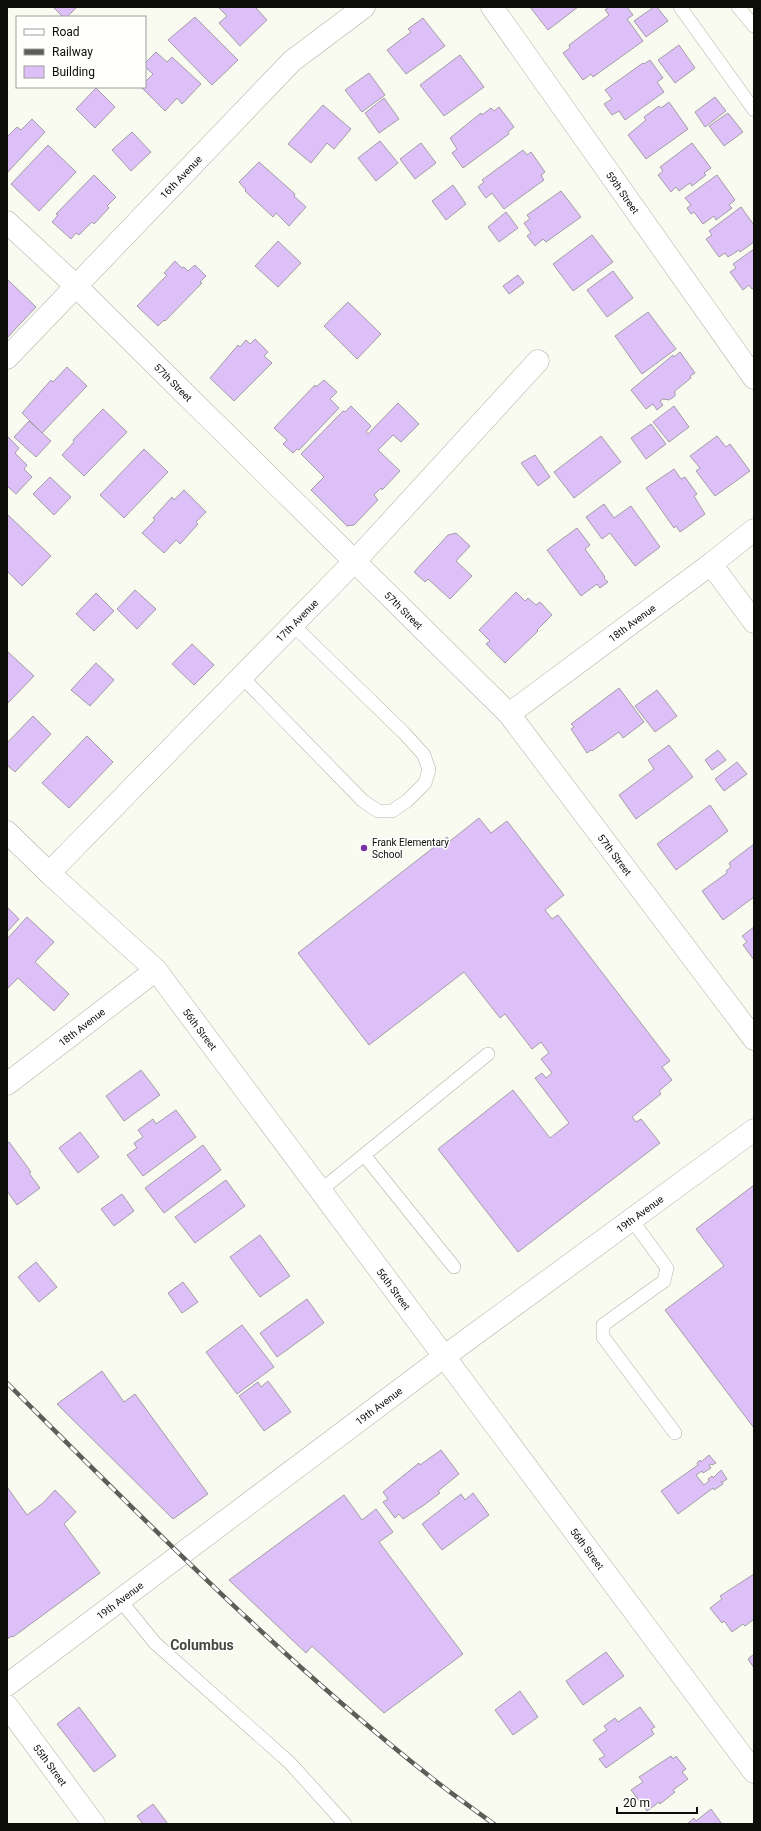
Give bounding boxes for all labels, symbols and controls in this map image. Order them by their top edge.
legend [16,16,146,88]
text: Road [52,25,80,39]
text: Railway [52,45,93,59]
text: Building [52,65,95,79]
street label: 16th Avenue [158,153,204,201]
street label: 59th Street [604,169,642,216]
street label: 57th Street [152,361,195,403]
street label: 57th Street [383,589,425,631]
street label: 17th Avenue [274,597,320,644]
street label: 18th Avenue [606,602,657,644]
street label: 57th Street [596,832,634,877]
place label: Frank Elementary School [372,837,449,860]
marker: Frank Elementary School [359,843,369,853]
street label: 18th Avenue [56,1006,107,1048]
street label: 56th Street [181,1006,219,1052]
street label: 19th Avenue [614,1193,665,1234]
street label: 56th Street [375,1266,413,1312]
street label: 19th Avenue [353,1385,404,1427]
street label: 56th Street [568,1526,607,1572]
street label: 19th Avenue [94,1579,145,1621]
district label: Columbus [170,1637,234,1653]
street label: 55th Street [31,1742,69,1788]
scale bar [617,1789,697,1815]
text: 20 m [623,1796,650,1810]

